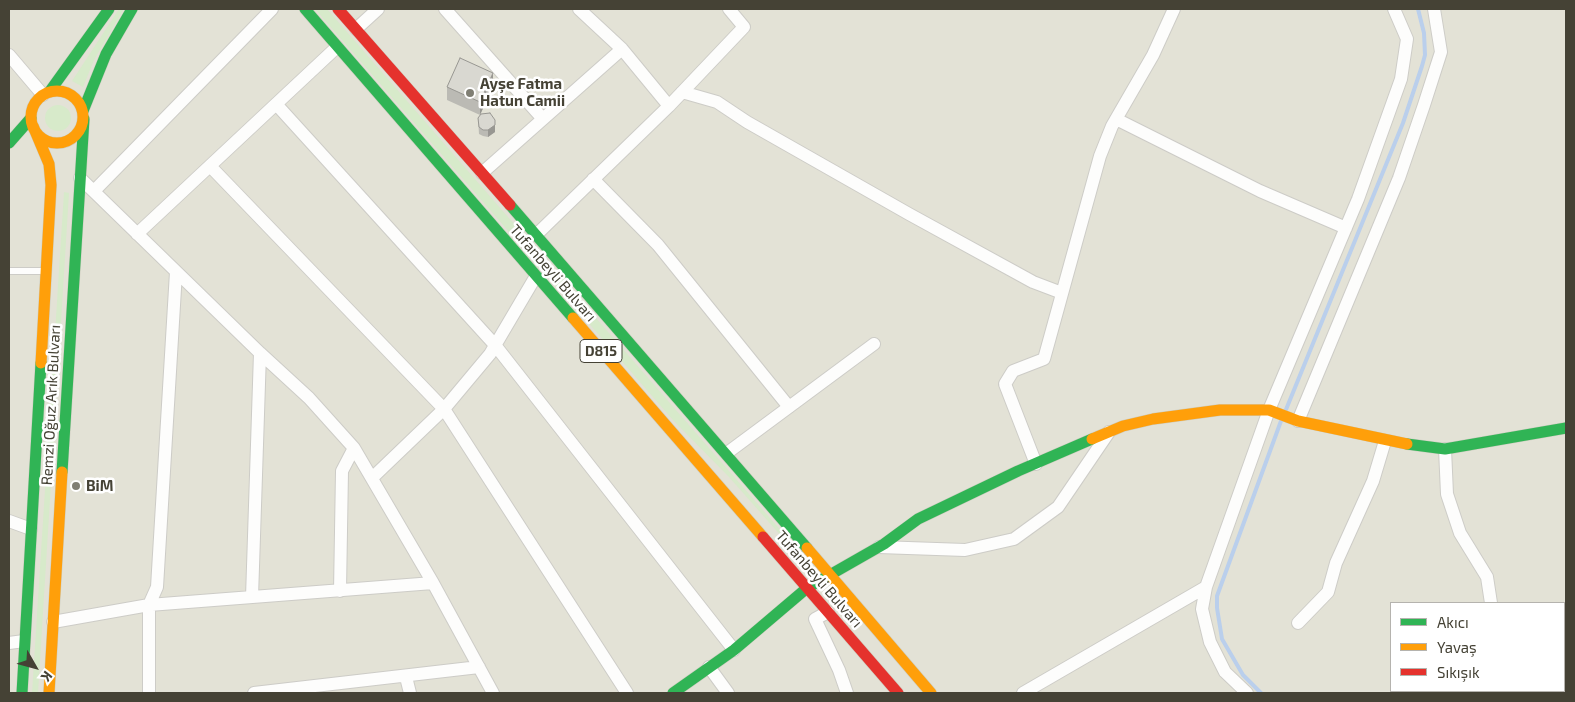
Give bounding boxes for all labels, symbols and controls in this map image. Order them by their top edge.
place label: Ayşe Fatma Hatun Camii [480,75,565,110]
marker: Ayşe Fatma Hatun Camii [464,87,476,99]
street label: Tufanbeyli Bulvarı [506,221,600,325]
street label: Remzi Oğuz Arık Bulvarı [38,324,64,486]
road number: D815 [580,340,622,362]
place label: BiM [86,477,113,495]
marker: BiM [70,480,82,492]
street label: Tufanbeyli Bulvarı [772,527,866,631]
legend [1390,602,1565,692]
text: Akıcı [1437,613,1469,631]
text: Yavaş [1437,638,1477,656]
north arrow [10,642,60,692]
text: Sıkışık [1437,663,1480,681]
text: K [38,668,57,685]

